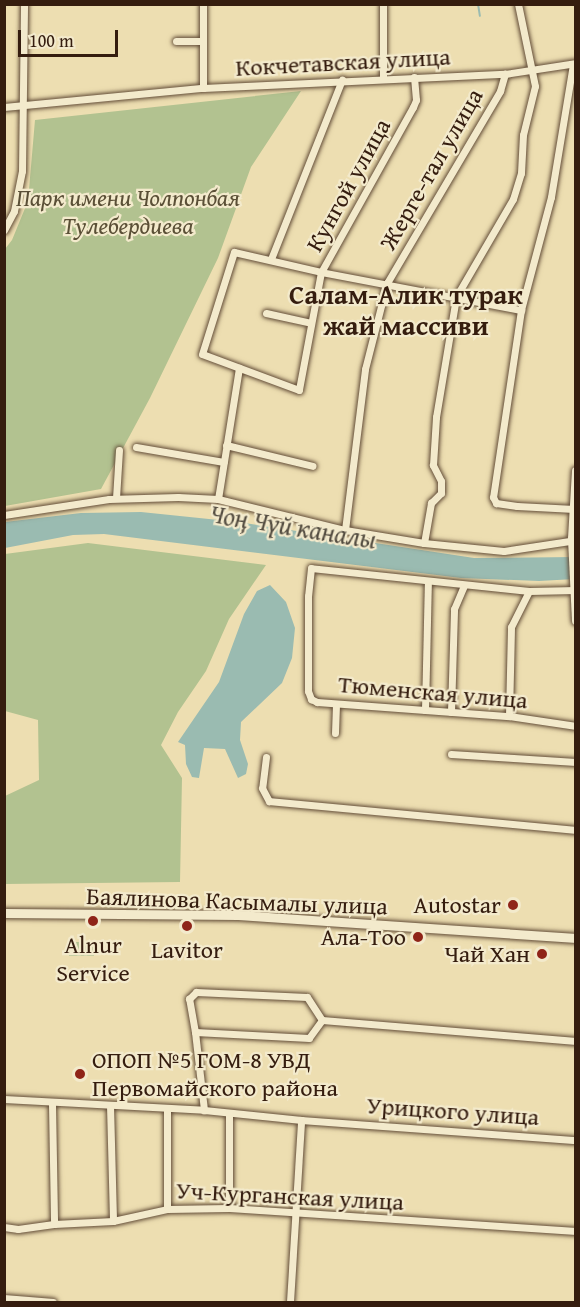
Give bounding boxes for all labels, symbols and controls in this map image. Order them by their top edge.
scale bar [21,18,122,56]
text: 100 m [29,27,74,54]
street label: Кокчетавская улица [235,42,451,82]
street label: Жерге-тал улица [373,83,489,255]
street label: Кунгой улица [300,113,396,257]
park label: Парк имени Чолпонбая Тулебердиева [16,184,240,240]
district label: Салам-Алик турак жай массиви [289,278,523,341]
water label: Чоң Чүй каналы [207,497,379,555]
street label: Тюменская улица [337,669,529,715]
street label: Баялинова Касымалы улица [86,881,388,921]
place label: Autostar [414,891,501,919]
marker: Autostar [506,898,520,912]
marker: Alnur Service [86,914,100,928]
marker: Lavitor [180,919,194,933]
place label: Ала-Тоо [321,923,406,951]
marker: Ала-Тоо [411,930,425,944]
place label: Alnur Service [56,931,130,987]
place label: Lavitor [151,936,223,964]
place label: Чай Хан [444,940,530,968]
marker: Чай Хан [535,947,549,961]
place label: ОПОП №5 ГОМ-8 УВД Первомайского района [92,1046,338,1102]
marker: ОПОП №5 ГОМ-8 УВД Первомайского района [73,1067,87,1081]
street label: Урицкого улица [366,1091,540,1131]
street label: Уч-Курганская улица [175,1176,405,1216]

